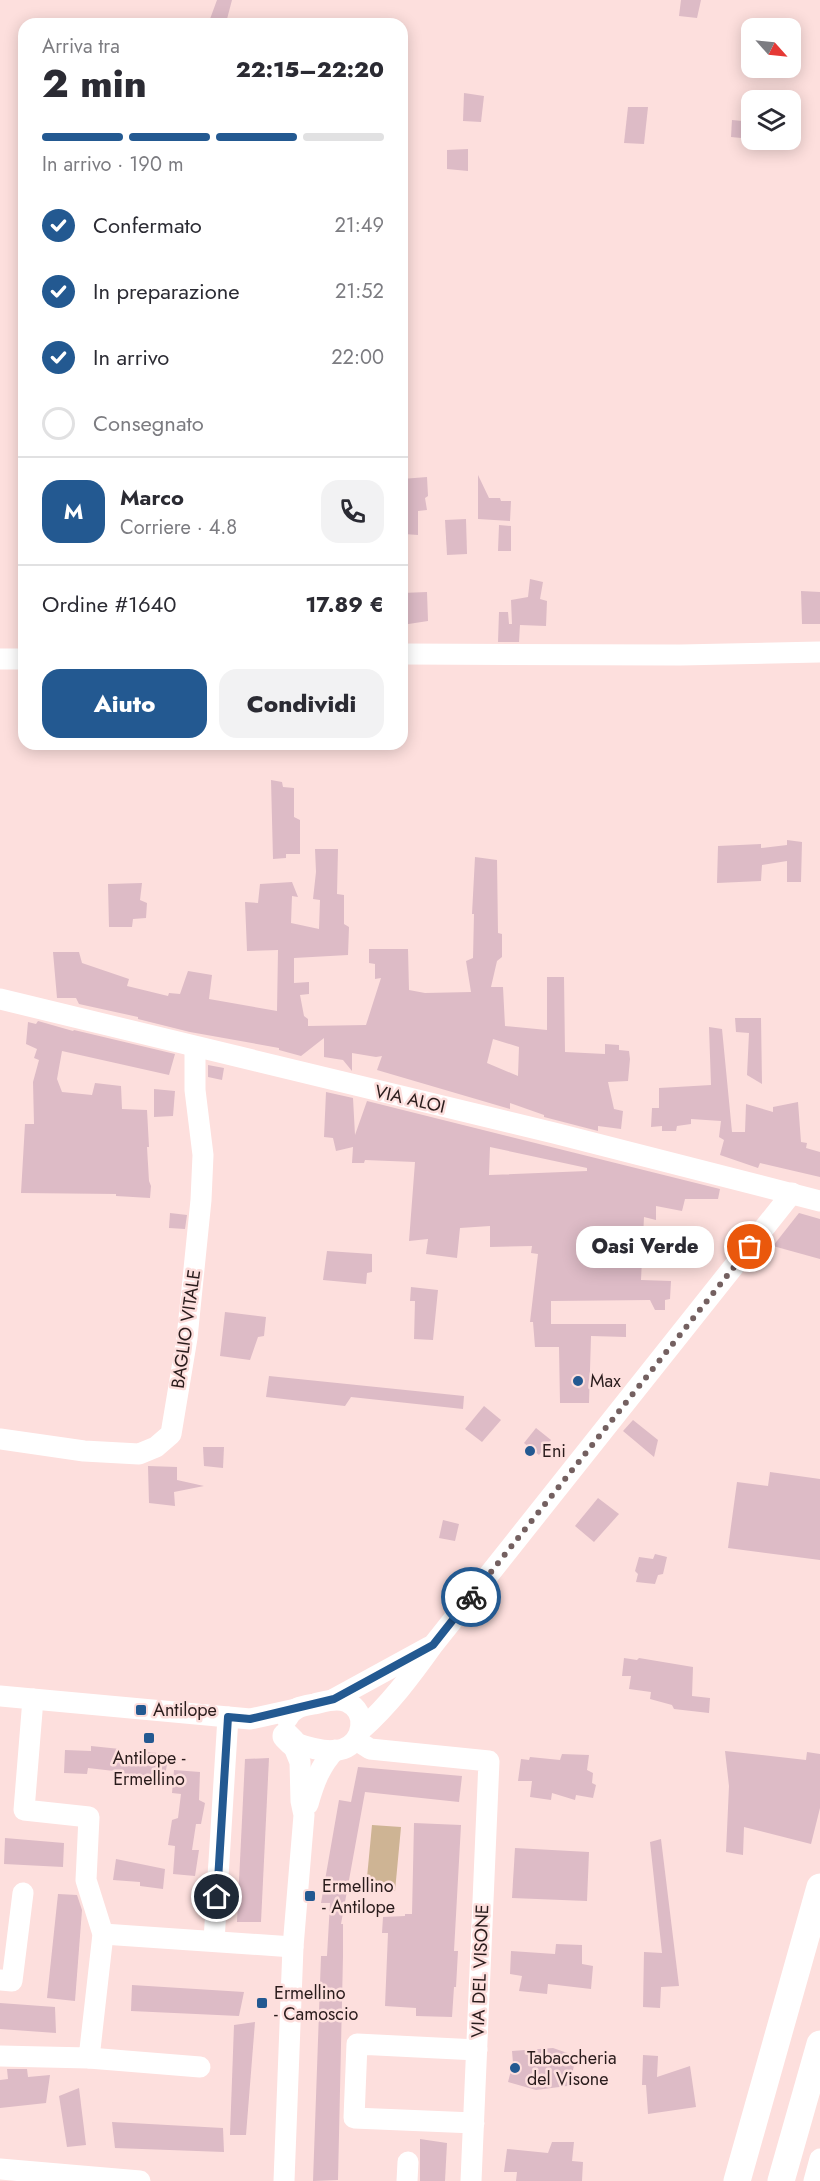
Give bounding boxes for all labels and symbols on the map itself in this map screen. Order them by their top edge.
north arrow [741,18,801,78]
street label: VIA ALOI [372,1078,448,1120]
pin [724,1221,775,1272]
callout: Oasi Verde [576,1226,714,1268]
street label: BAGLIO VITALE [165,1268,207,1390]
place label: Max [590,1368,621,1394]
marker: Max [571,1374,585,1388]
place label: Eni [542,1438,566,1464]
marker: Eni [523,1444,537,1458]
courier [441,1567,501,1627]
place label: Antilope [153,1697,217,1723]
marker: Antilope [134,1703,148,1717]
marker: Antilope - Ermellino [142,1731,156,1745]
place label: Antilope - Ermellino [112,1745,186,1792]
pin [191,1871,242,1922]
place label: Ermellino - Antilope [322,1873,395,1920]
marker: Ermellino - Antilope [303,1889,317,1903]
street label: VIA DEL VISONE [465,1904,495,2038]
place label: Ermellino - Camoscio [274,1980,359,2027]
marker: Ermellino - Camoscio [255,1996,269,2010]
place label: Tabaccheria del Visone [527,2045,617,2092]
marker: Tabaccheria del Visone [508,2061,522,2075]

